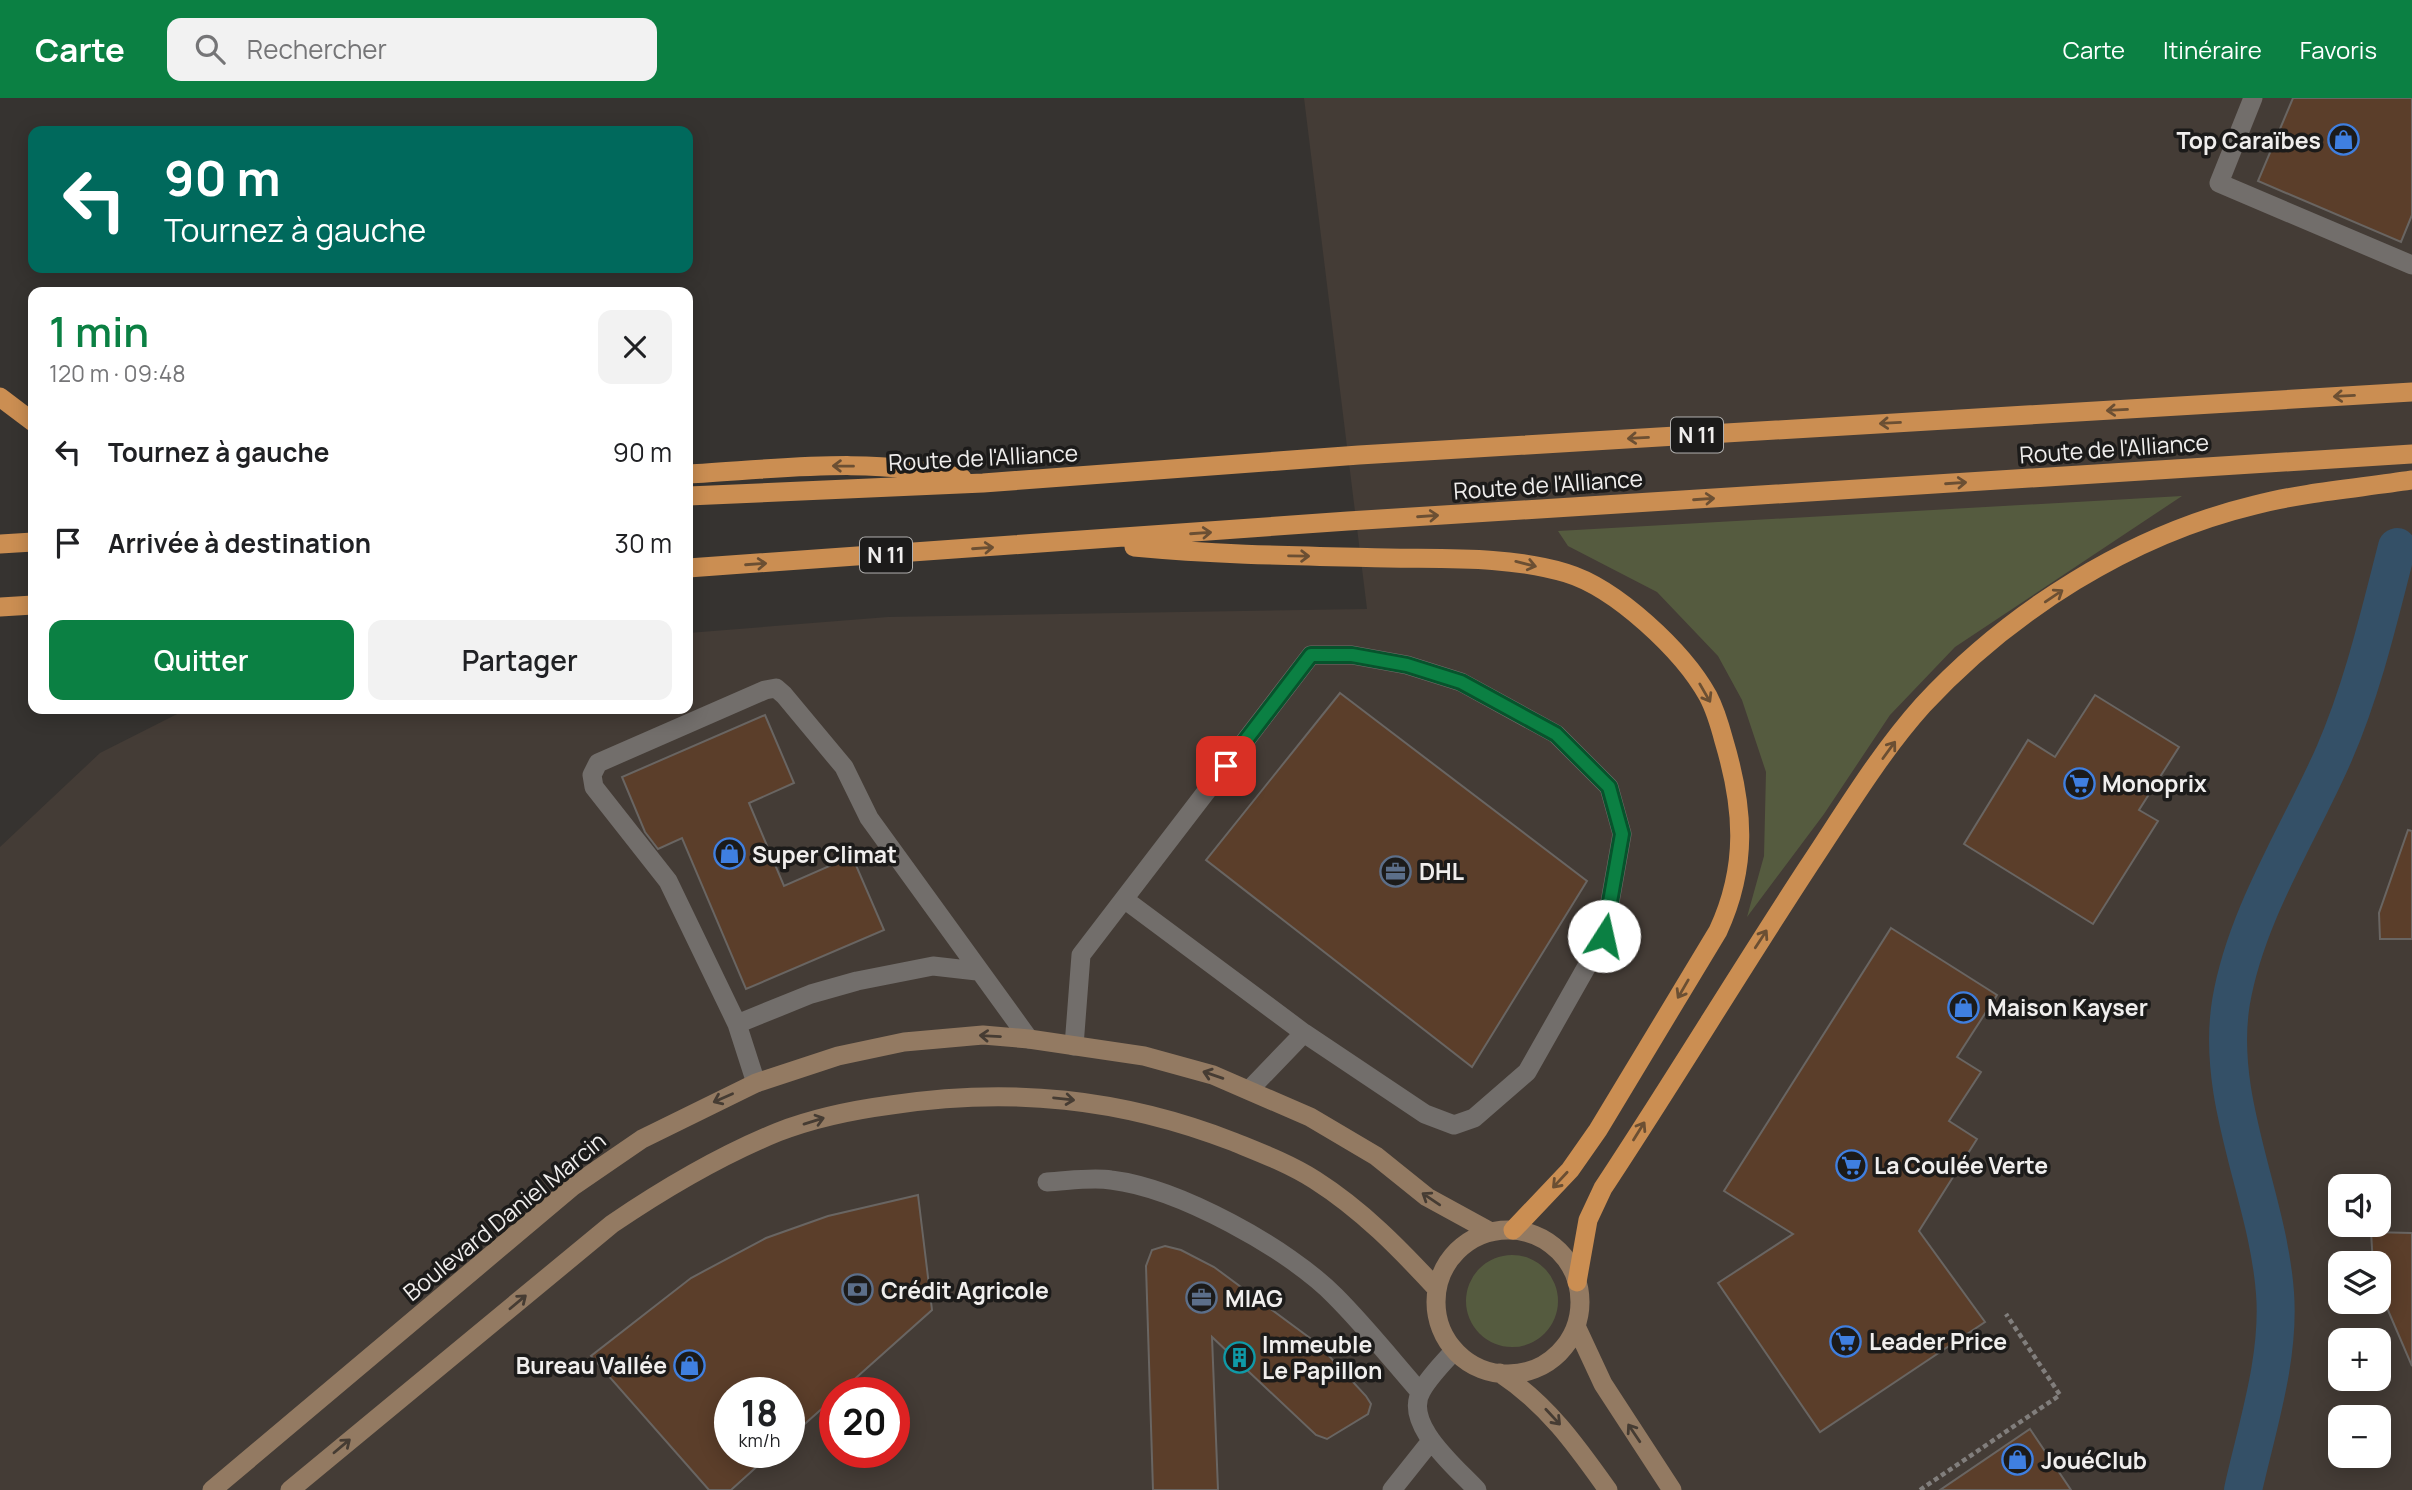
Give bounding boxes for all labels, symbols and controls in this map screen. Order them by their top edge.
search box [167,18,657,81]
text: Carte [35,27,125,72]
icon: search [191,30,229,68]
text: Rechercher [247,31,387,67]
text: Carte [2063,33,2125,66]
text: Itinéraire [2163,33,2262,66]
text: Favoris [2300,33,2377,66]
shop icon: Top Caraïbes [2327,123,2361,157]
place label: Top Caraïbes [2177,124,2321,156]
text: 90 m [164,144,281,211]
icon: left [49,154,140,245]
text: Tournez à gauche [164,208,426,252]
text: 1 min [49,302,149,360]
button: close [598,310,672,384]
text: 120 m · 09:48 [49,357,186,389]
one-way arrow [2333,390,2356,403]
one-way arrow [2106,403,2129,416]
one-way arrow [1878,417,1901,430]
road number: N 11 [1671,418,1723,452]
street label: Route de l'Alliance [2018,425,2210,471]
one-way arrow [1627,432,1650,445]
icon: left [49,433,87,471]
text: Tournez à gauche [108,434,329,470]
text: 90 m [613,434,672,470]
street label: Route de l'Alliance [887,436,1079,478]
one-way arrow [832,459,855,473]
street label: Route de l'Alliance [1452,461,1644,507]
one-way arrow [1944,476,1967,489]
one-way arrow [1693,492,1715,505]
one-way arrow [1417,510,1440,523]
icon: arrive [49,524,87,562]
text: Arrivée à destination [108,525,371,561]
text: 30 m [615,525,672,561]
one-way arrow [1190,526,1212,539]
road number: N 11 [860,538,912,573]
one-way arrow [971,542,994,555]
one-way arrow [1287,549,1310,563]
one-way arrow [744,557,767,570]
one-way arrow [1514,558,1537,571]
one-way arrow [2044,589,2063,603]
button: Quitter [49,620,354,700]
button: Partager [368,620,672,700]
one-way arrow [1698,683,1712,703]
pin [1196,736,1256,796]
one-way arrow [1882,741,1896,760]
icon: arrive [1207,747,1245,785]
supermarket icon: Monoprix [2062,766,2096,800]
place label: Monoprix [2102,767,2207,799]
shop icon: Super Climat [712,837,746,871]
place label: Super Climat [752,838,897,870]
office icon: DHL [1379,854,1413,888]
place label: DHL [1419,855,1464,887]
position arrow [1567,899,1641,973]
one-way arrow [1754,929,1768,949]
one-way arrow [1676,979,1690,999]
shop icon: Maison Kayser [1947,990,1981,1024]
place label: Maison Kayser [1987,991,2148,1023]
one-way arrow [979,1029,1002,1042]
one-way arrow [1203,1068,1225,1080]
one-way arrow [713,1092,734,1105]
one-way arrow [1052,1093,1074,1106]
one-way arrow [803,1114,825,1127]
one-way arrow [1633,1121,1647,1141]
street label: Boulevard Daniel Marcin [396,1124,612,1308]
supermarket icon: La Coulée Verte [1834,1148,1868,1182]
place label: La Coulée Verte [1874,1149,2048,1181]
one-way arrow [1552,1171,1568,1189]
map controls [2328,1174,2391,1468]
button: sound [2328,1174,2391,1237]
one-way arrow [1422,1192,1441,1206]
button: layers [2328,1251,2391,1314]
bank icon: Crédit Agricole [841,1273,875,1307]
place label: Crédit Agricole [881,1274,1049,1306]
office icon: MIAG [1185,1281,1219,1315]
place label: MIAG [1225,1282,1283,1314]
one-way arrow [509,1294,527,1310]
supermarket icon: Leader Price [1829,1324,1863,1358]
place label: Leader Price [1869,1325,2007,1357]
place label: Immeuble Le Papillon [1262,1328,1382,1386]
button: + [2328,1328,2391,1391]
building icon: Immeuble Le Papillon [1222,1340,1256,1374]
shop icon: Bureau Vallée [673,1348,707,1382]
place label: Bureau Vallée [516,1349,667,1381]
speed limit sign: 20 [819,1377,910,1468]
text: 18 [741,1389,778,1437]
button: − [2328,1405,2391,1468]
one-way arrow [1544,1407,1561,1425]
one-way arrow [1627,1424,1641,1444]
text: km/h [739,1428,780,1452]
one-way arrow [333,1438,351,1454]
shop icon: JouéClub [2001,1443,2035,1477]
place label: JouéClub [2041,1444,2147,1476]

